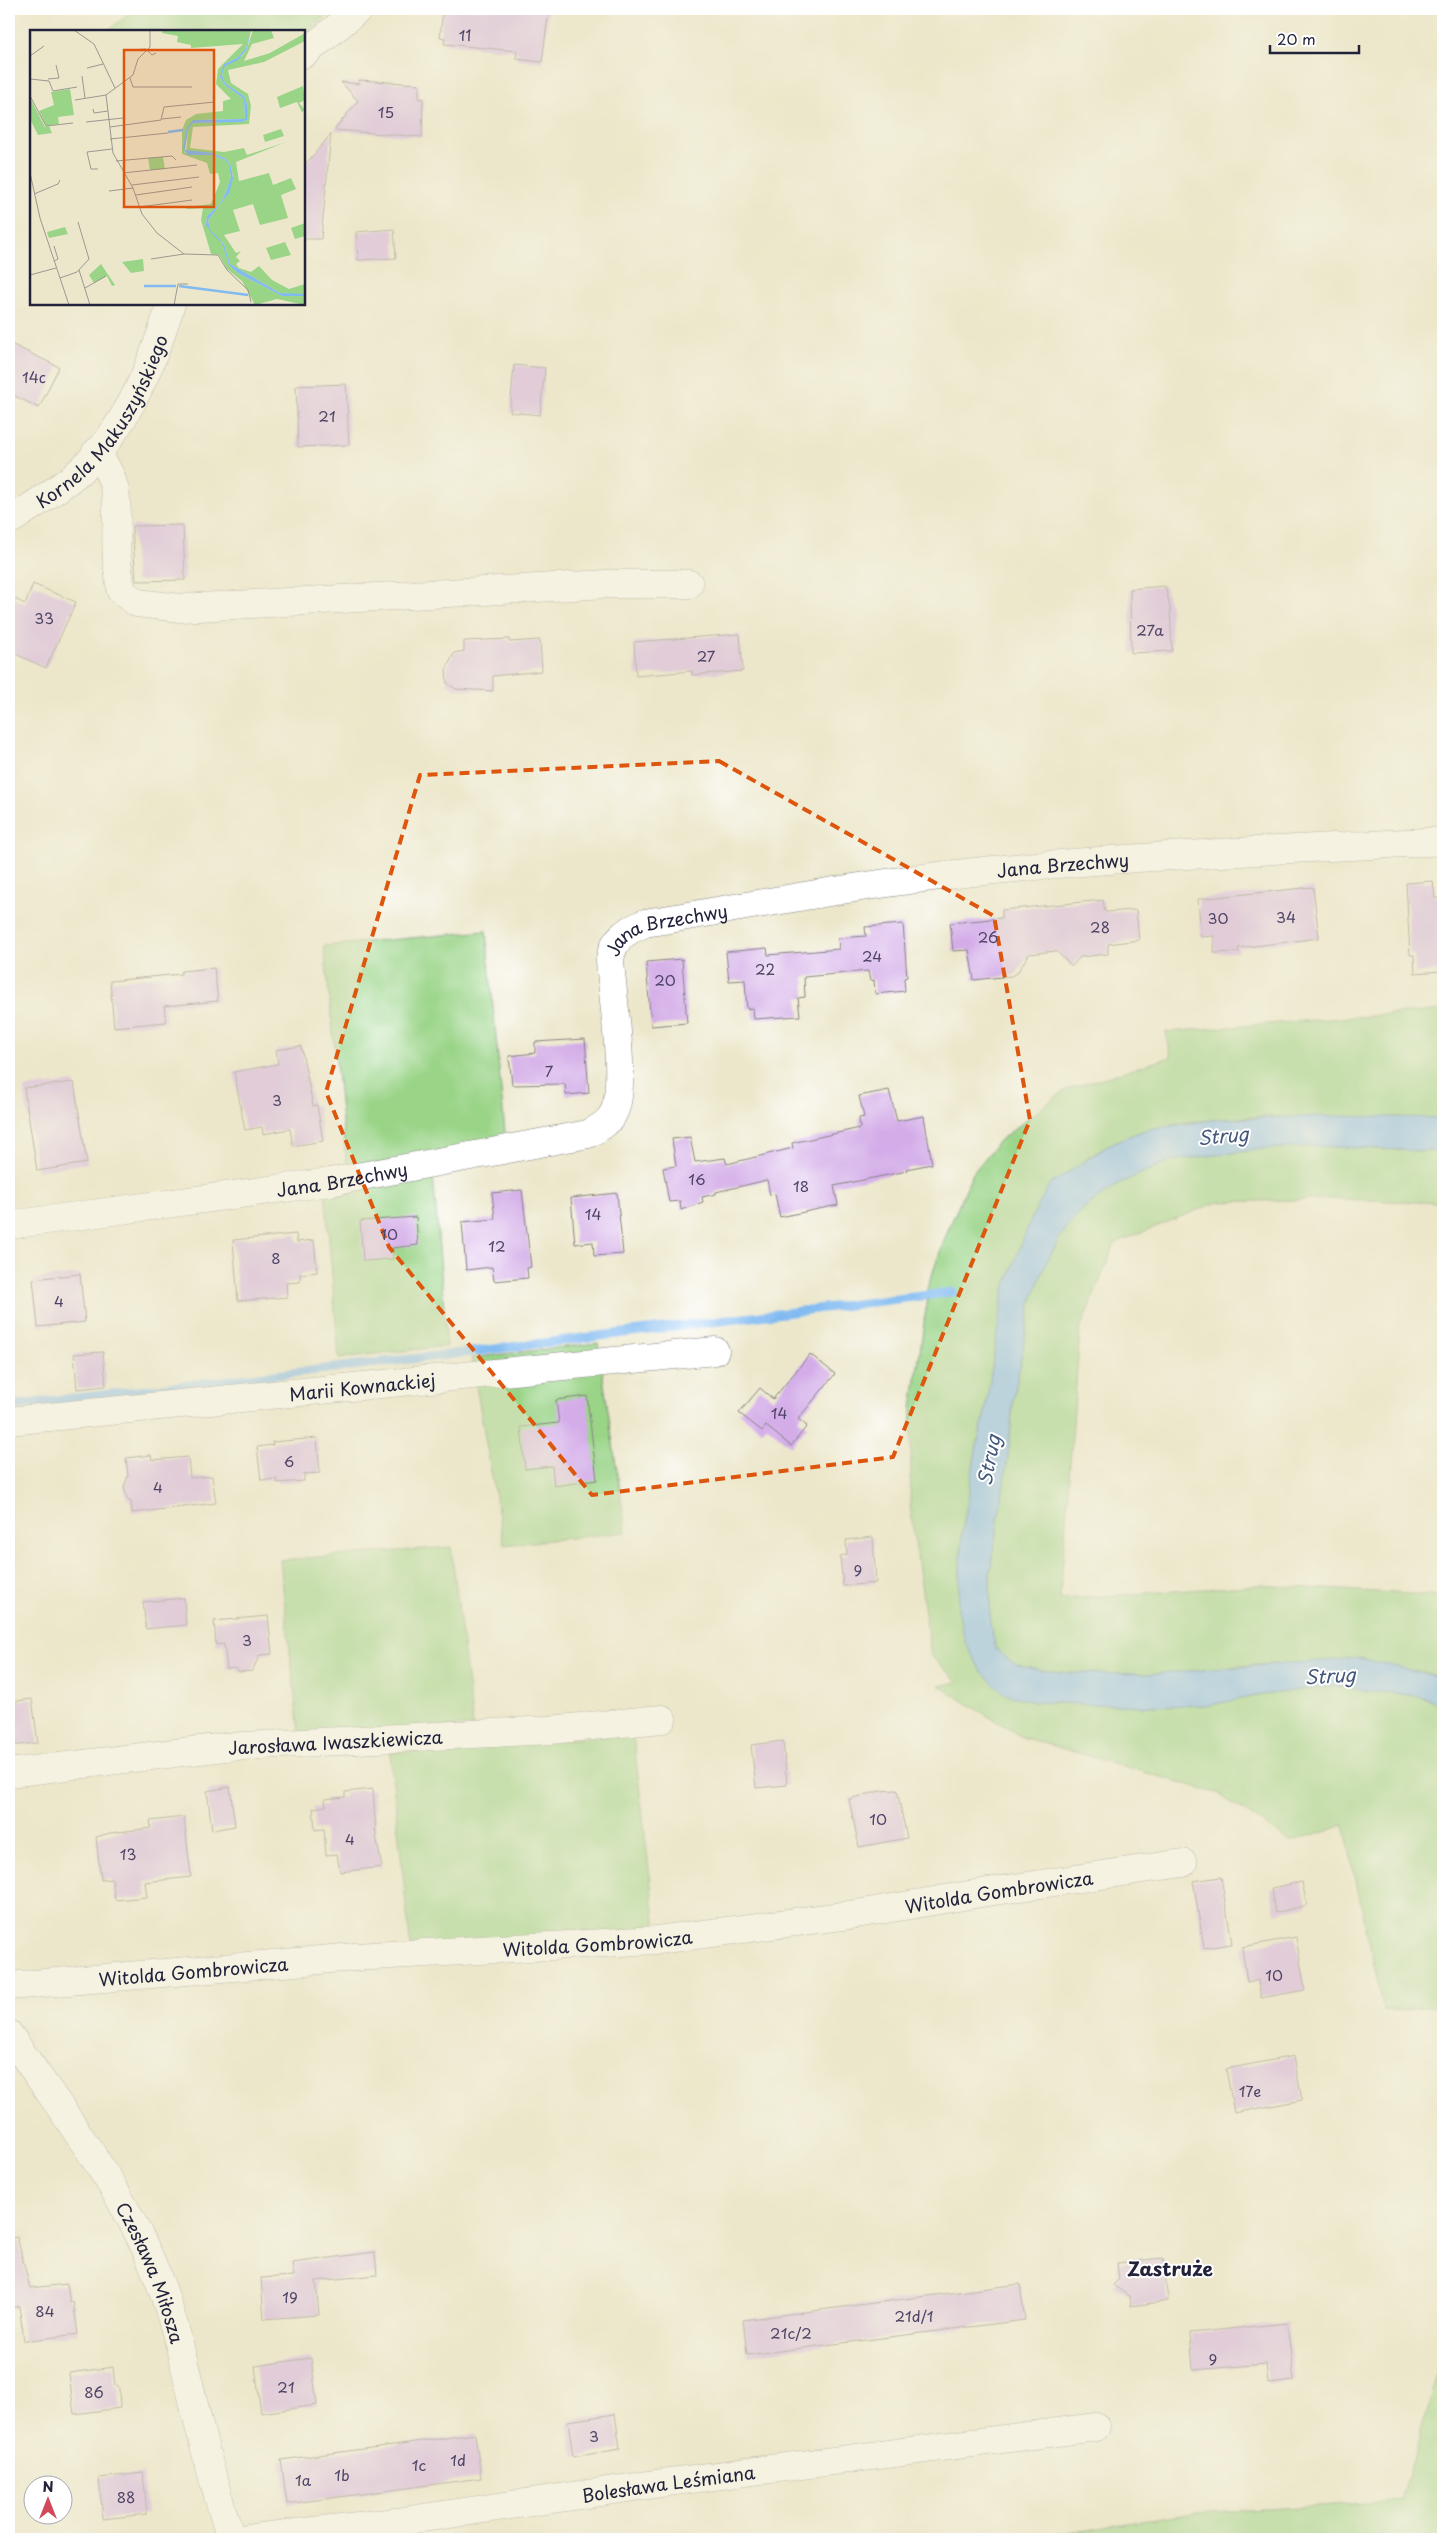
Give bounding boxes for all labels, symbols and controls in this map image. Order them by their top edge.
scale bar [1270,22,1358,54]
house number: 11 [459,23,471,46]
text: 20 m [1277,27,1316,50]
inset map [30,30,305,305]
house number: 15 [378,100,394,123]
street label: Kornela Makuszyńskiego [30,331,173,514]
house number: 14c [22,365,46,388]
house number: 21 [318,404,336,427]
house number: 33 [34,606,54,629]
house number: 27a [1136,618,1164,641]
house number: 27 [697,644,716,667]
street label: Jana Brzechwy [995,845,1130,883]
street label: Jana Brzechwy [598,896,729,960]
house number: 34 [1276,905,1296,928]
house number: 30 [1208,906,1228,929]
house number: 28 [1090,915,1110,938]
house number: 26 [978,925,998,948]
house number: 24 [862,944,882,967]
house number: 22 [755,957,775,980]
house number: 20 [654,968,676,991]
house number: 7 [545,1059,554,1082]
house number: 3 [272,1088,282,1111]
water label: Strug [1196,1119,1251,1151]
street label: Jana Brzechwy [275,1154,410,1203]
house number: 16 [688,1167,706,1190]
house number: 18 [793,1174,809,1197]
house number: 14 [585,1202,601,1225]
house number: 10 [380,1222,398,1245]
house number: 12 [488,1234,506,1257]
house number: 8 [271,1246,281,1269]
house number: 4 [54,1289,64,1312]
street label: Marii Kownackiej [288,1365,437,1407]
house number: 14 [771,1401,787,1424]
water label: Strug [969,1431,1007,1488]
house number: 6 [284,1449,294,1472]
house number: 4 [153,1475,163,1498]
house number: 9 [854,1558,862,1581]
house number: 3 [242,1628,252,1651]
water label: Strug [1304,1660,1357,1690]
street label: Jarosława Iwaszkiewicza [227,1722,444,1760]
house number: 10 [869,1807,887,1830]
house number: 4 [345,1827,355,1850]
house number: 13 [120,1842,136,1865]
street label: Witolda Gombrowicza [903,1863,1095,1919]
street label: Witolda Gombrowicza [502,1922,695,1962]
street label: Witolda Gombrowicza [98,1949,290,1992]
house number: 10 [1265,1963,1283,1986]
house number: 17e [1239,2079,1261,2102]
street label: Czesława Miłosza [110,2196,192,2347]
district label: Zastruże [1127,2254,1213,2282]
house number: 19 [282,2285,298,2308]
house number: 84 [35,2299,55,2322]
house number: 21d/1 [894,2304,934,2327]
house number: 21c/2 [770,2321,812,2344]
house number: 9 [1209,2347,1217,2370]
house number: 21 [277,2375,295,2398]
house number: 86 [84,2380,104,2403]
house number: 3 [589,2424,599,2447]
house number: 1d [450,2448,466,2471]
house number: 1c [412,2453,426,2476]
street label: Bolesława Leśmiana [580,2457,757,2508]
house number: 1b [334,2463,350,2486]
house number: 1a [295,2468,312,2491]
north arrow [22,2476,72,2526]
text: N [42,2476,54,2497]
house number: 88 [117,2485,135,2508]

